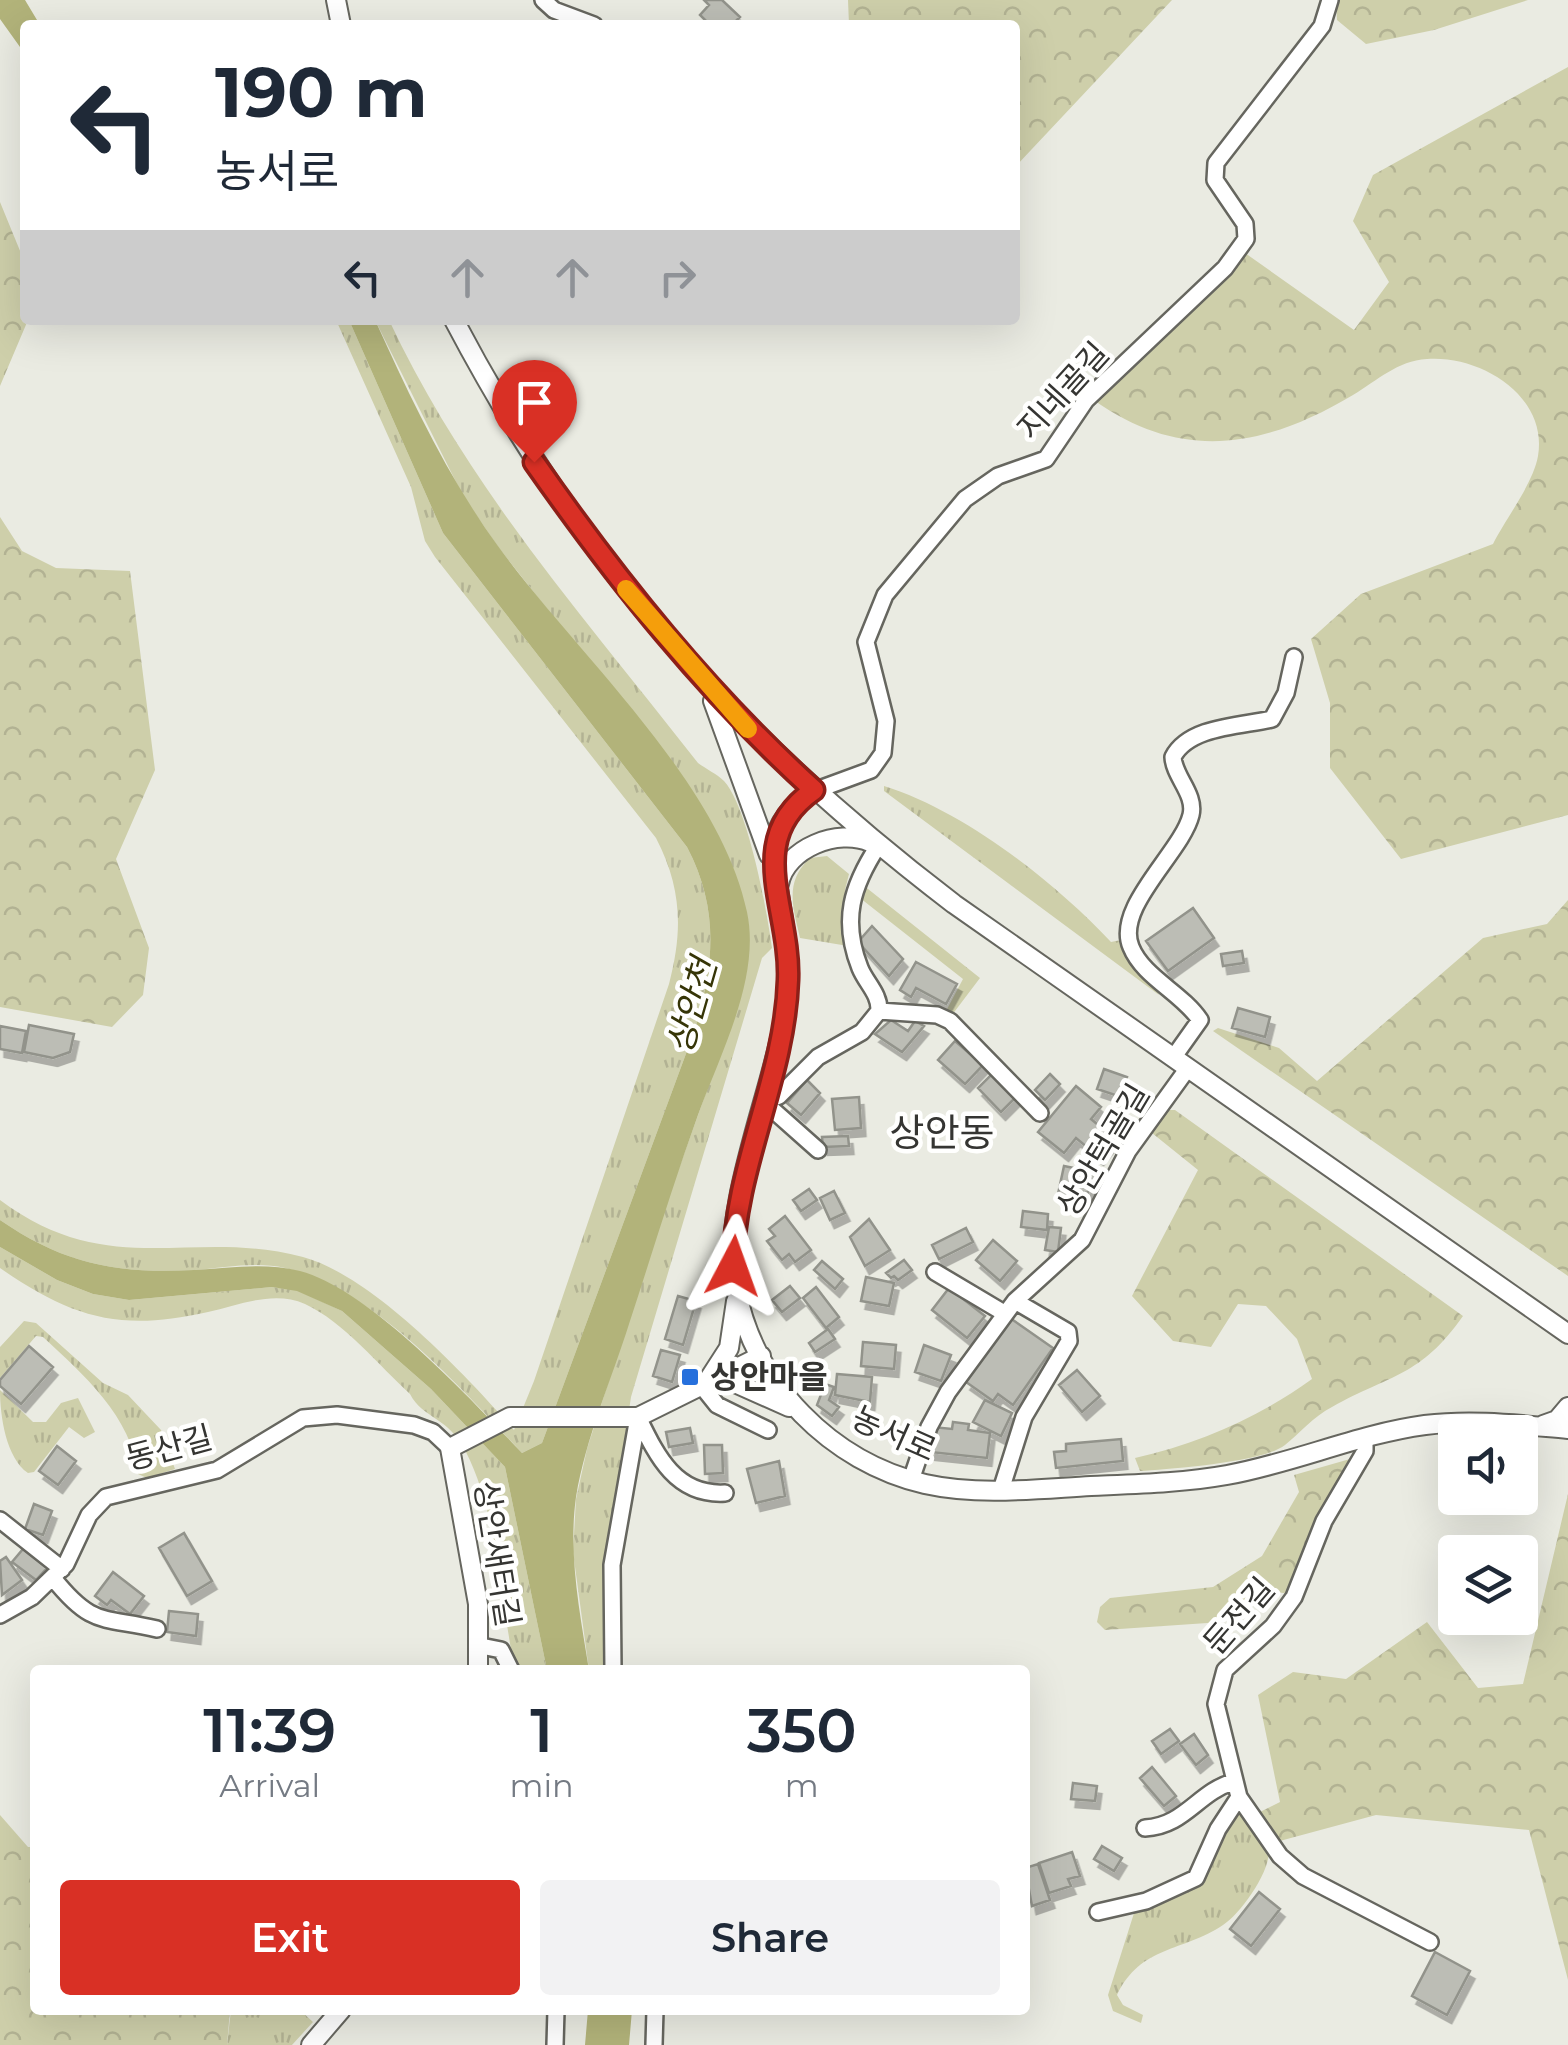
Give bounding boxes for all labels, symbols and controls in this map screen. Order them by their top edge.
text: 190 m [215,49,428,135]
icon: left [50,60,180,190]
text: 농서로 [215,143,339,198]
icon: left [335,250,390,305]
icon: ahead [440,250,495,305]
icon: ahead [545,250,600,305]
icon: right [650,250,705,305]
street label: 지네골길 [1009,334,1117,447]
pin [492,360,577,463]
icon: arrive [507,375,562,430]
water label: 상안천 [658,950,727,1058]
street label: 상안턱골길 [1048,1077,1157,1223]
district label: 상안동 [890,1109,994,1156]
position arrow [681,1214,785,1318]
place label: 상안마을 [710,1357,828,1396]
marker: 상안마을 [679,1366,701,1388]
street label: 농서로 [846,1398,942,1469]
map controls [1438,1415,1538,1635]
button: sound [1438,1415,1538,1515]
street label: 동산길 [121,1417,217,1478]
street label: 상안새터길 [467,1478,528,1630]
button: layers [1438,1535,1538,1635]
street label: 둔전길 [1195,1570,1282,1662]
text: 11:39 [203,1694,336,1767]
text: 1 [530,1694,553,1767]
text: 350 [747,1694,857,1767]
text: Arrival [219,1766,320,1805]
text: min [509,1766,574,1805]
text: m [785,1766,819,1805]
button: Exit [60,1880,520,1995]
button: Share [540,1880,1000,1995]

